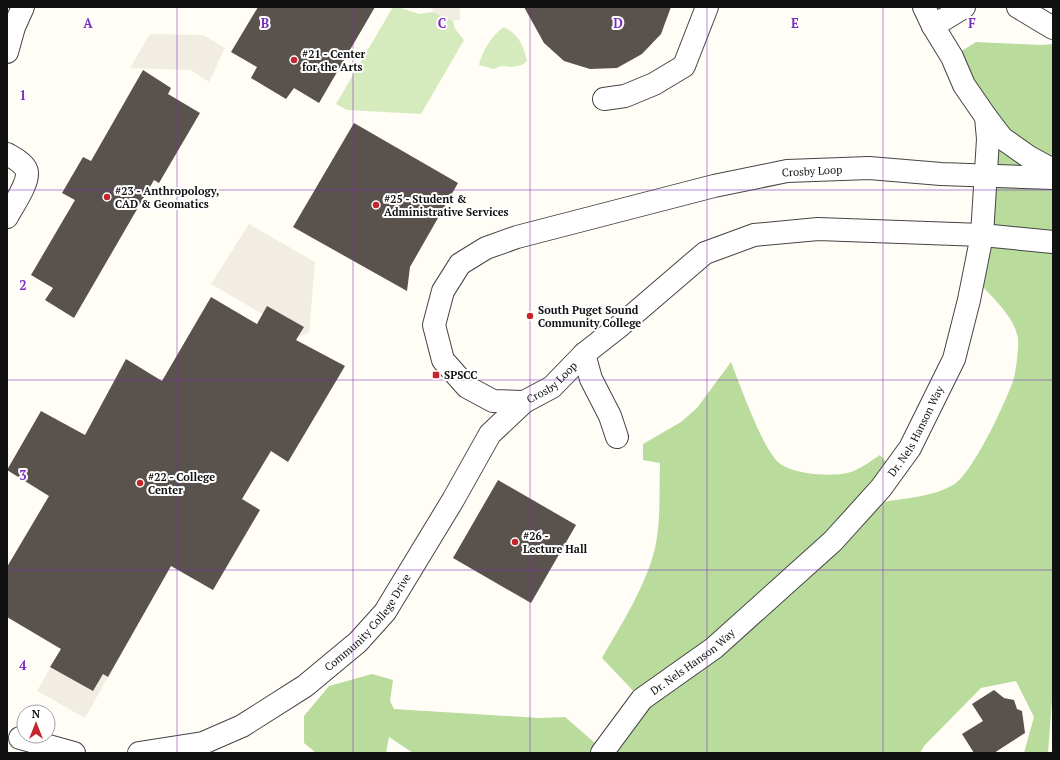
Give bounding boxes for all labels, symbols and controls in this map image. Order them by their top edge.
text: A [83,14,93,32]
text: B [261,14,269,32]
text: C [438,14,446,32]
text: D [613,14,623,32]
text: E [791,14,799,32]
text: F [968,14,976,32]
place label: #21 - Center for the Arts [302,47,366,74]
marker: #21 - Center for the Arts [289,55,299,65]
text: 1 [19,86,27,104]
street label: Crosby Loop [781,162,843,180]
place label: #23 - Anthropology, CAD & Geomatics [115,184,219,211]
marker: #23 - Anthropology, CAD & Geomatics [102,192,112,202]
place label: #25 - Student & Administrative Services [384,192,509,219]
marker: #25 - Student & Administrative Services [371,200,381,210]
text: 2 [19,276,27,294]
place label: South Puget Sound Community College [538,303,641,330]
marker: South Puget Sound Community College [525,311,535,321]
street label: Crosby Loop [524,359,580,406]
place label: SPSCC [444,368,477,382]
marker: SPSCC [431,370,441,380]
street label: Dr. Nels Hanson Way [885,383,947,479]
text: 3 [19,466,27,484]
place label: #22 - College Center [148,470,215,497]
marker: #22 - College Center [135,478,145,488]
place label: #26 - Lecture Hall [523,529,588,556]
marker: #26 - Lecture Hall [510,537,520,547]
street label: Community College Drive [321,571,414,674]
street label: Dr. Nels Hanson Way [647,625,738,698]
text: 4 [19,656,27,674]
north arrow [16,704,56,744]
text: N [32,707,41,721]

